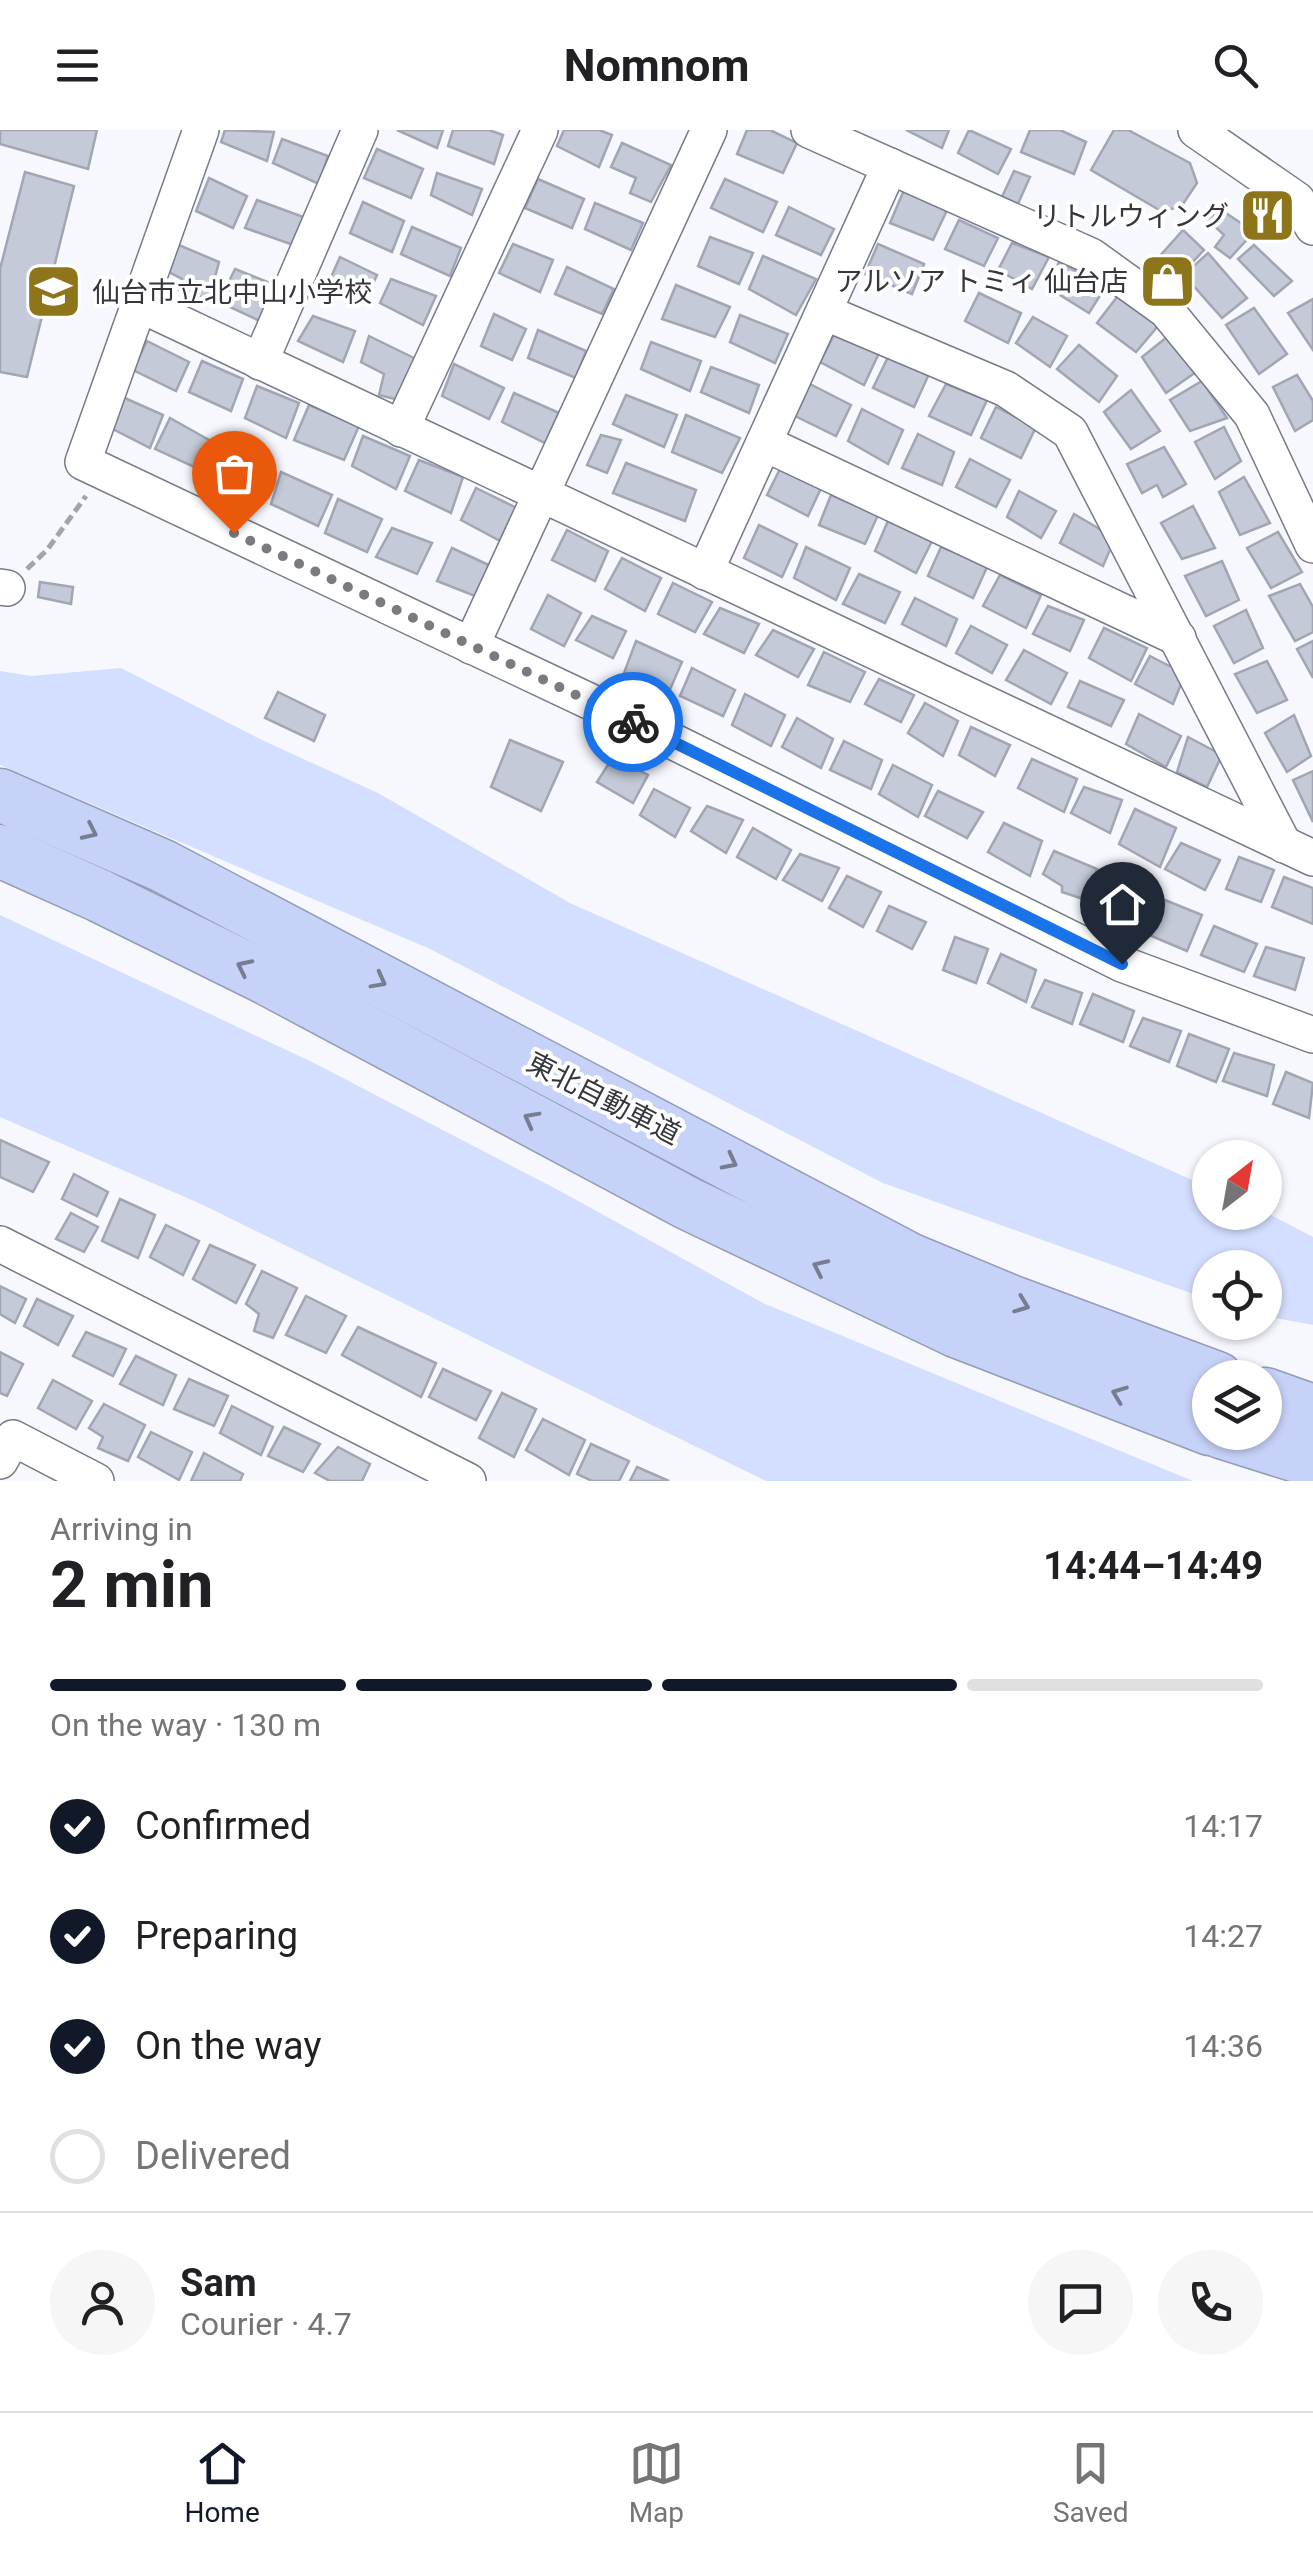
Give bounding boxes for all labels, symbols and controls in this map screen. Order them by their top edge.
icon: menu [50,38,105,93]
icon: search [1208,38,1263,93]
text: Nomnom [564,39,749,92]
restaurant icon: リトルウィング [1238,186,1298,246]
place label: リトルウィング [1033,200,1229,233]
shop icon: アルソア トミィ 仙台店 [1137,251,1197,311]
school or university icon: 仙台市立北中山小学校 [23,262,83,322]
place label: アルソア トミィ 仙台店 [834,265,1128,298]
place label: 仙台市立北中山小学校 [92,276,372,309]
pin [192,431,277,534]
icon: bag [207,446,262,501]
courier [583,672,683,772]
icon: bike [606,695,661,750]
one-way arrow [80,820,98,840]
pin [1080,862,1165,965]
icon: home [1095,877,1150,932]
one-way arrow [236,960,254,979]
one-way arrow [369,969,387,988]
street label: 東北自動車道 [521,1046,686,1151]
one-way arrow [523,1112,541,1131]
north arrow [1192,1140,1282,1230]
map controls [1192,1140,1282,1450]
one-way arrow [720,1150,738,1170]
button: locate [1192,1250,1282,1340]
one-way arrow [812,1259,830,1279]
one-way arrow [1012,1293,1029,1314]
button: layers [1192,1360,1282,1450]
one-way arrow [1111,1386,1129,1406]
text: Arriving in [50,1510,193,1548]
text: 14:44–14:49 [1043,1544,1263,1588]
text: 2 min [50,1547,213,1623]
text: On the way · 130 m [50,1706,321,1744]
icon: check [50,1799,105,1854]
text: Confirmed [135,1804,311,1848]
text: 14:17 [1183,1807,1263,1845]
icon: check [50,1909,105,1964]
text: Preparing [135,1914,298,1958]
text: 14:27 [1183,1917,1263,1955]
icon: check [50,2019,105,2074]
text: On the way [135,2024,321,2068]
text: 14:36 [1183,2027,1263,2065]
text: Delivered [135,2134,291,2178]
button: person [50,2250,155,2355]
button: chat [1028,2250,1133,2355]
button: phone [1158,2250,1263,2355]
text: Sam [180,2261,257,2305]
text: Courier · 4.7 [180,2305,352,2343]
tab: Home [184,2436,260,2529]
tab: Map [629,2436,684,2529]
tab: Saved [1053,2436,1129,2529]

